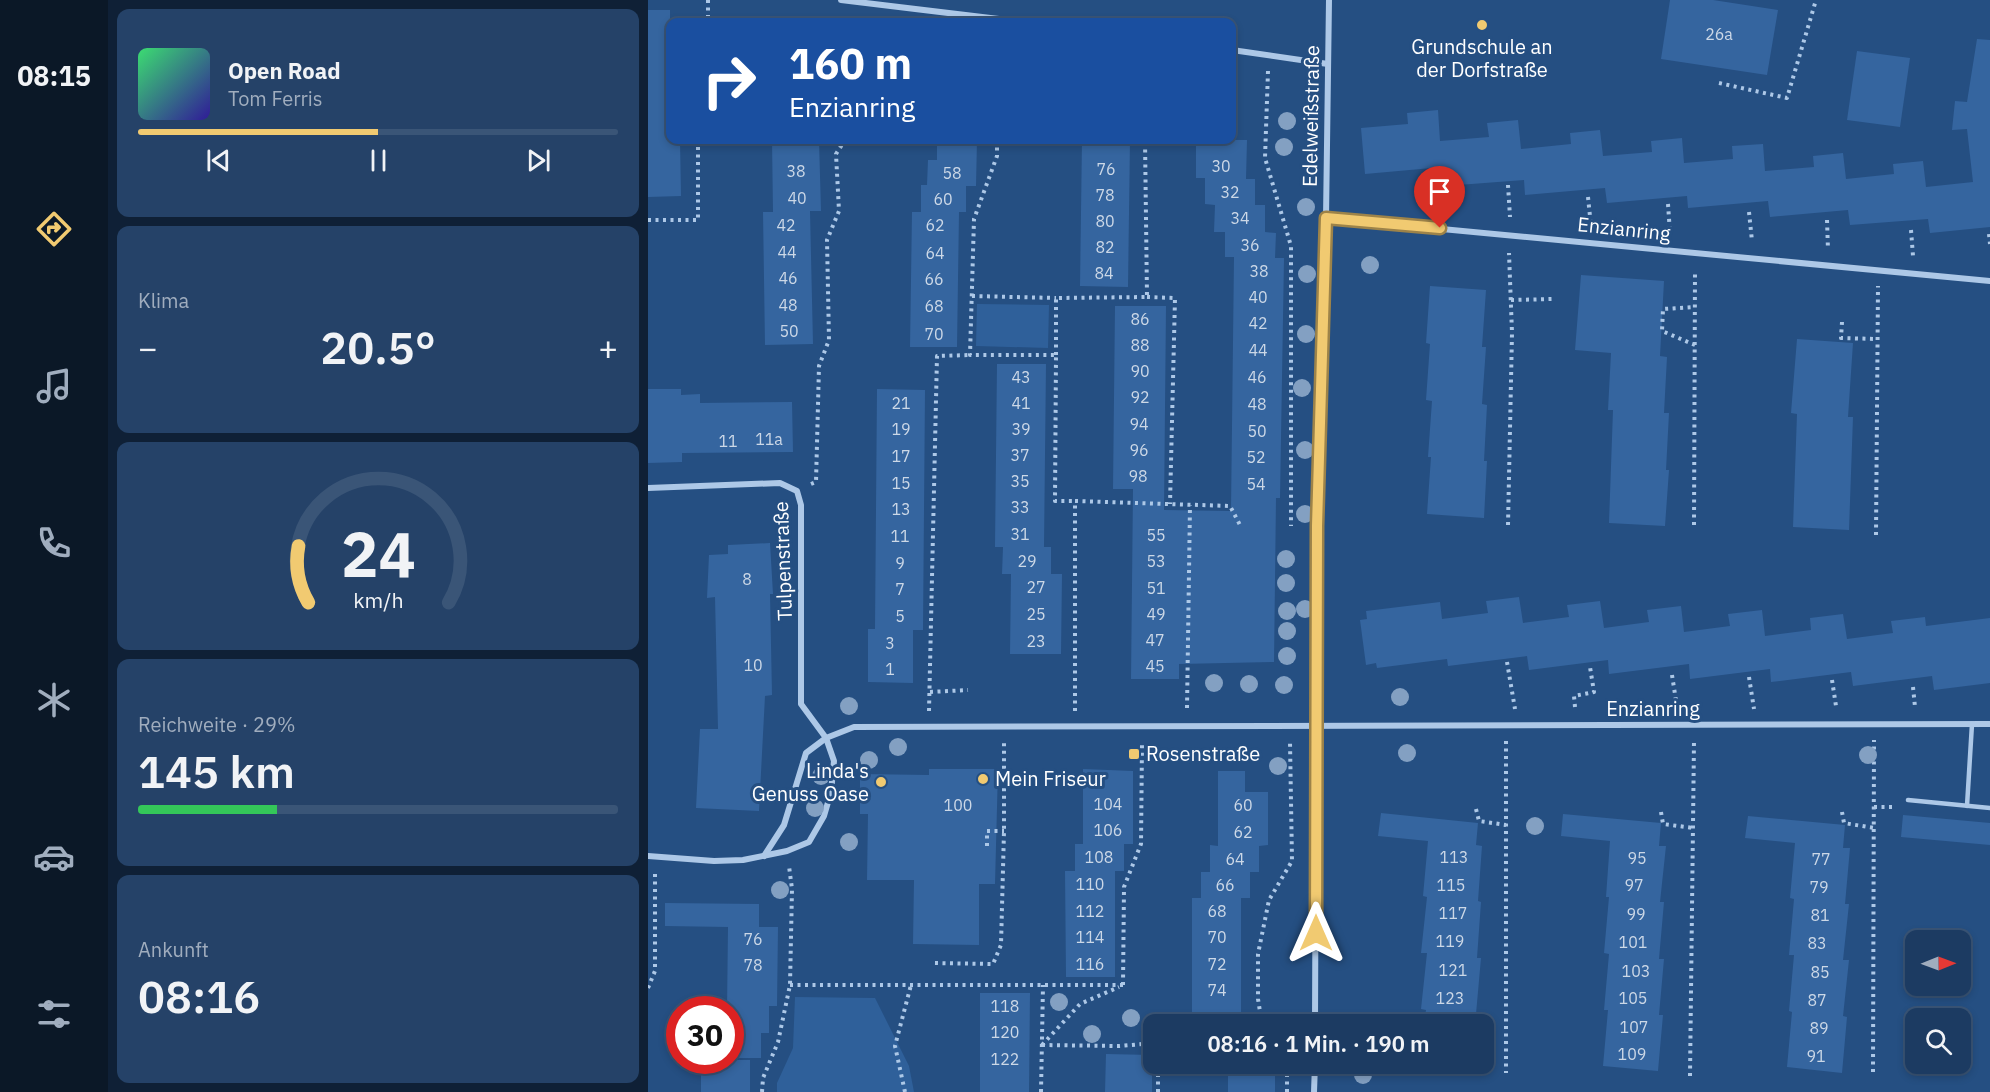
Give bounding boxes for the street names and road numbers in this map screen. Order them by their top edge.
street label: Edelweißstraße [1296,45,1325,187]
street label: Enzianring [1576,210,1672,247]
street label: Tulpenstraße [767,501,798,621]
street label: Enzianring [1606,695,1700,722]

